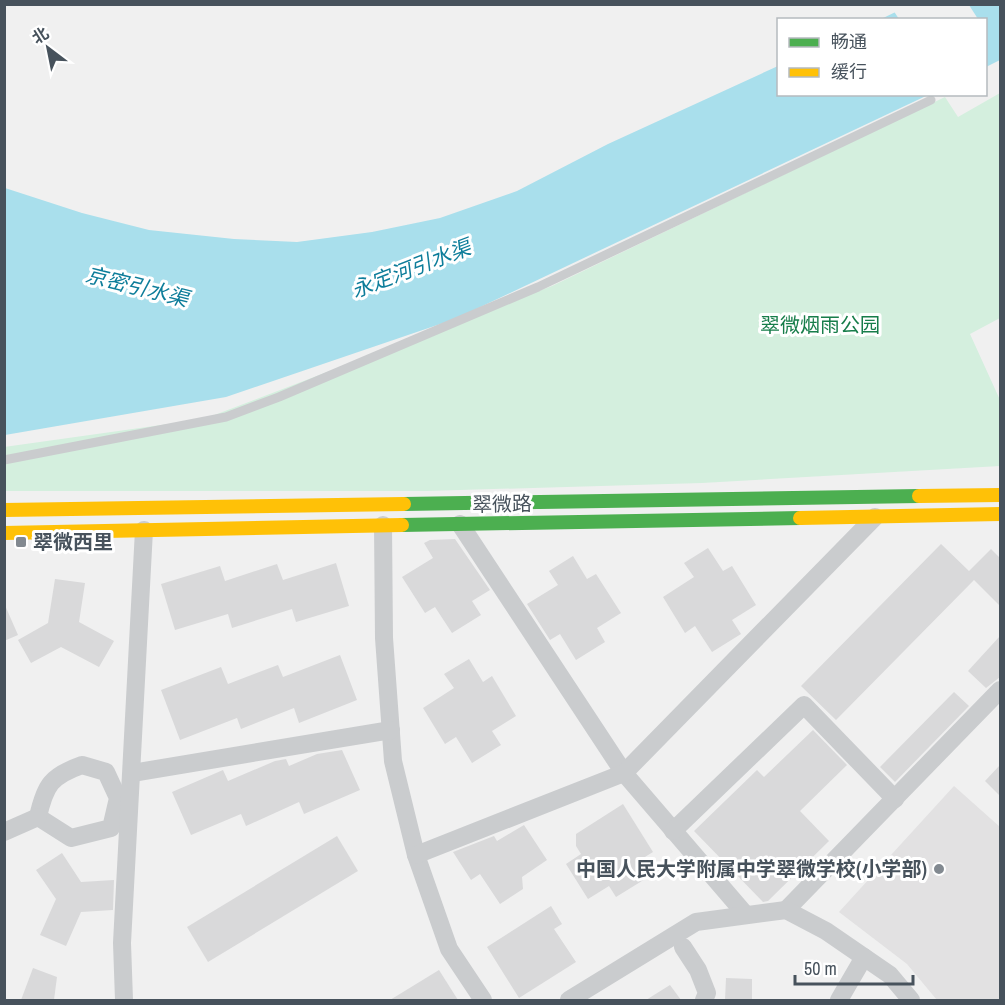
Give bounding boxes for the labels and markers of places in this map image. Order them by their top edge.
place label: 翠微西里 [33,528,113,555]
marker: 翠微西里 [14,535,28,549]
place label: 中国人民大学附属中学翠微学校(小学部) [576,855,927,882]
marker: 中国人民大学附属中学翠微学校(小学部) [932,862,946,876]

